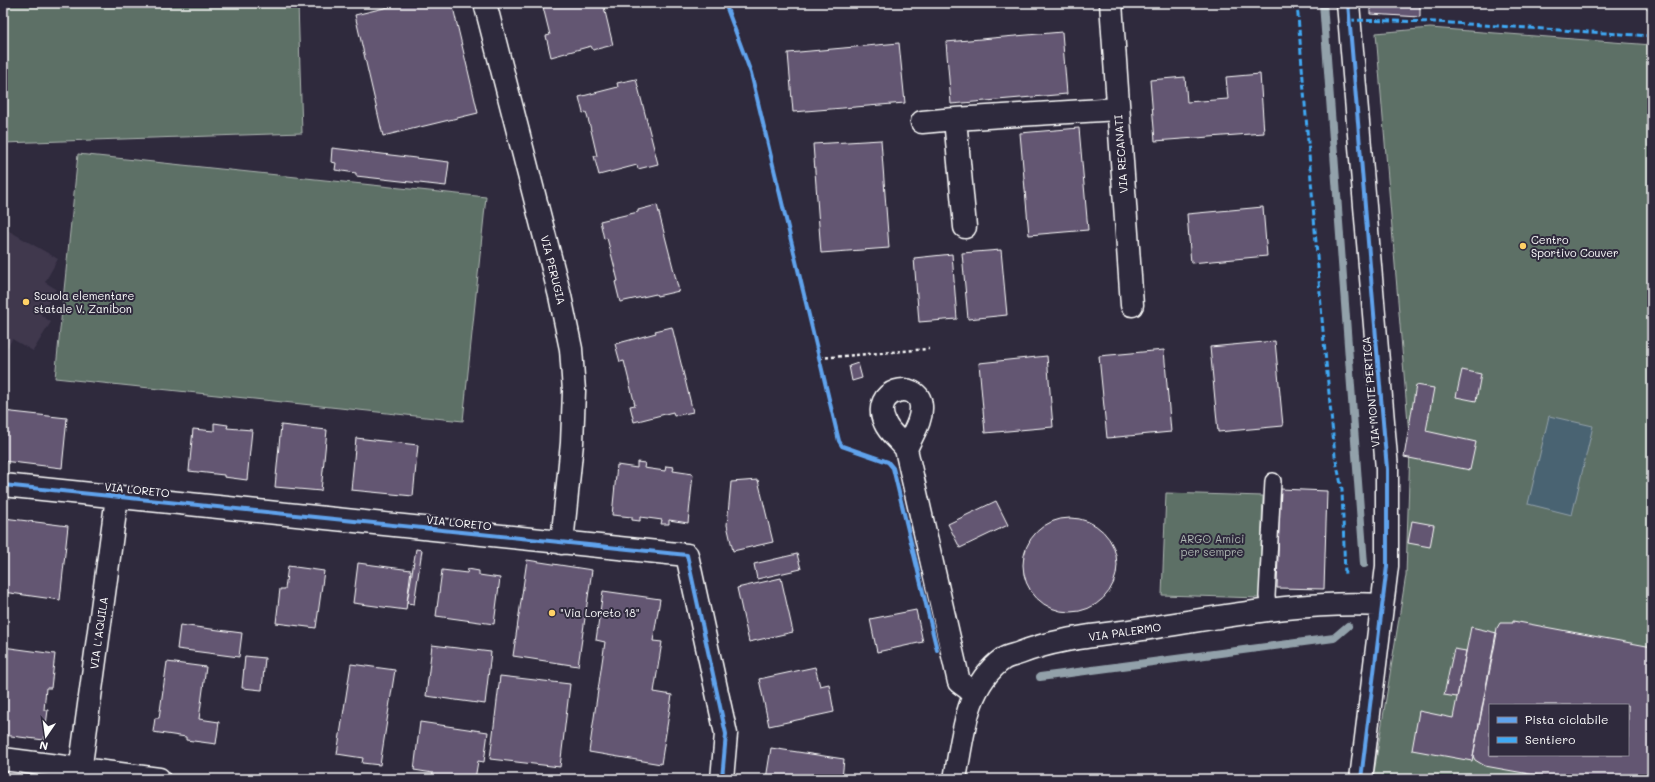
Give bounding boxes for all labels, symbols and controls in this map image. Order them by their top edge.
street label: VIA RECANATI [1110,114,1131,194]
place label: Centro Sportivo Couver [1531,232,1619,260]
street label: VIA PERUGIA [538,234,569,306]
marker: Centro Sportivo Couver [1518,241,1528,251]
place label: Scuola elementare statale V. Zanibon [34,288,135,316]
marker: Scuola elementare statale V. Zanibon [21,297,31,307]
street label: VIA MONTE PERTICA [1358,336,1383,448]
street label: VIA LORETO [104,479,171,500]
street label: VIA LORETO [426,512,493,533]
park label: ARGO Amici per sempre [1180,531,1244,559]
street label: VIA L'AQUILA [86,596,111,670]
place label: "Via Loreto 18" [560,605,640,620]
marker: "Via Loreto 18" [547,608,557,618]
street label: VIA PALERMO [1088,619,1162,644]
legend [1489,704,1629,756]
text: Pista ciclabile [1525,711,1608,727]
north arrow [26,716,66,756]
text: Sentiero [1525,731,1575,747]
text: N [38,738,49,754]

